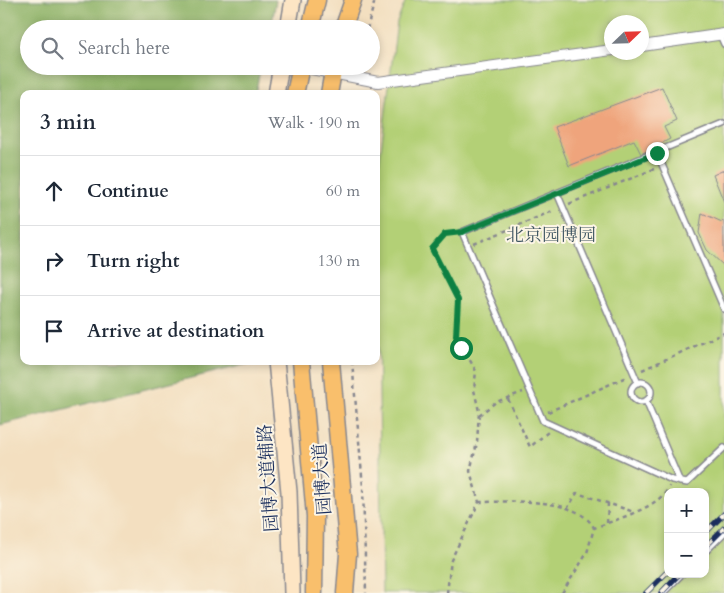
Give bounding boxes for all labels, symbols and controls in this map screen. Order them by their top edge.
north arrow [604,15,649,60]
search box [20,20,380,75]
icon: search [38,34,66,62]
text: Search here [78,35,170,61]
text: 3 min [40,108,96,137]
text: Walk · 190 m [268,112,360,134]
route end [646,142,669,165]
icon: ahead [40,177,68,205]
text: Continue [87,178,169,204]
text: 60 m [326,180,360,202]
park label: 北京园博园 [506,223,596,248]
icon: right [40,247,68,275]
text: Turn right [87,248,179,274]
text: 130 m [318,250,360,272]
icon: arrive [40,317,68,345]
text: Arrive at destination [87,318,264,344]
route start [450,337,473,360]
street label: 园博大道辅路 [252,423,285,533]
street label: 园博大道 [308,442,337,516]
map controls [664,488,709,578]
button: + [664,488,709,533]
button: − [664,533,709,578]

